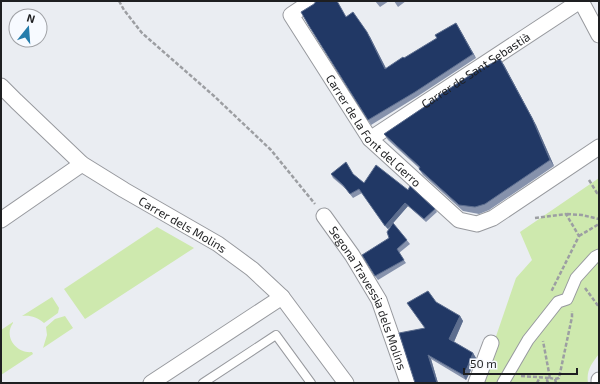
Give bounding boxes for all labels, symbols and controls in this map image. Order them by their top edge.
north arrow [8,8,48,48]
text: N [25,11,37,25]
street label: Carrer de Sant Sebastià [418,29,532,111]
street label: Carrer de la Font del Gerro [324,72,424,189]
street label: Carrer dels Molins [137,193,230,255]
street label: Segona Travessia dels Molins [327,223,410,372]
scale bar [464,350,577,376]
text: 50 m [470,356,497,370]

